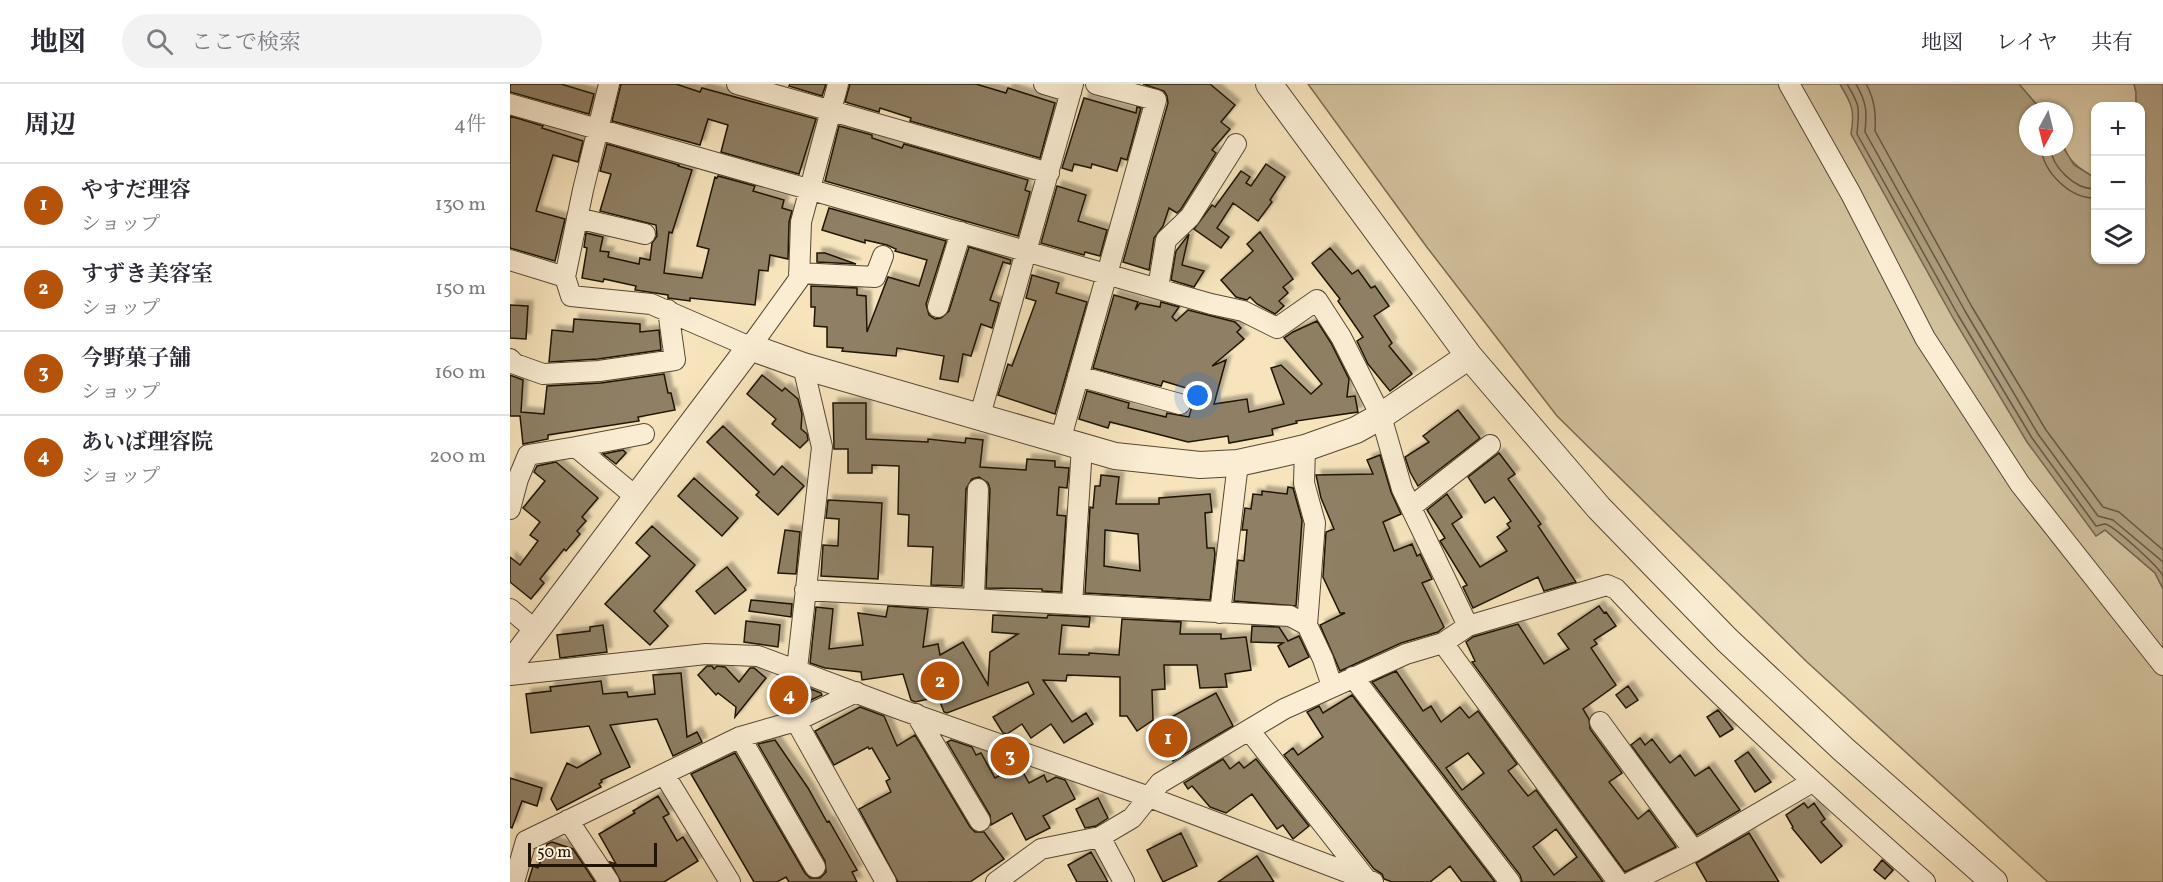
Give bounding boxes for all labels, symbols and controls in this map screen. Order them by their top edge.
search box [122,14,542,68]
text: 地図 [30,24,86,63]
icon: search [143,25,176,58]
text: ここで検索 [191,28,301,59]
text: 地図 [1921,29,1963,58]
text: レイヤ [1996,29,2058,58]
text: 共有 [2091,29,2133,58]
north arrow [2019,102,2073,156]
map controls [2091,102,2145,264]
button: + [2091,102,2145,156]
text: 周辺 [24,108,76,144]
text: 4件 [454,111,486,139]
button: − [2091,156,2145,210]
text: やすだ理容 [81,176,191,207]
text: 1 [39,191,48,219]
text: 130 m [435,191,486,219]
button: layers [2091,210,2145,264]
text: ショップ [81,211,161,239]
text: すずき美容室 [81,260,213,291]
text: 2 [38,275,49,303]
text: 150 m [435,275,486,303]
text: ショップ [81,295,161,323]
text: 今野菓子舗 [81,344,191,375]
text: 3 [38,359,49,387]
text: 160 m [434,359,486,387]
text: ショップ [81,379,161,407]
your location [1183,381,1212,410]
text: あいば理容院 [81,428,213,459]
text: 4 [37,443,50,471]
text: 200 m [429,443,486,471]
text: ショップ [81,463,161,491]
pin: 2 [920,658,960,704]
pin: 4 [770,672,808,718]
pin: 1 [1148,716,1188,760]
pin: 3 [990,734,1030,778]
scale bar [528,840,657,868]
text: 50 m [537,842,571,864]

